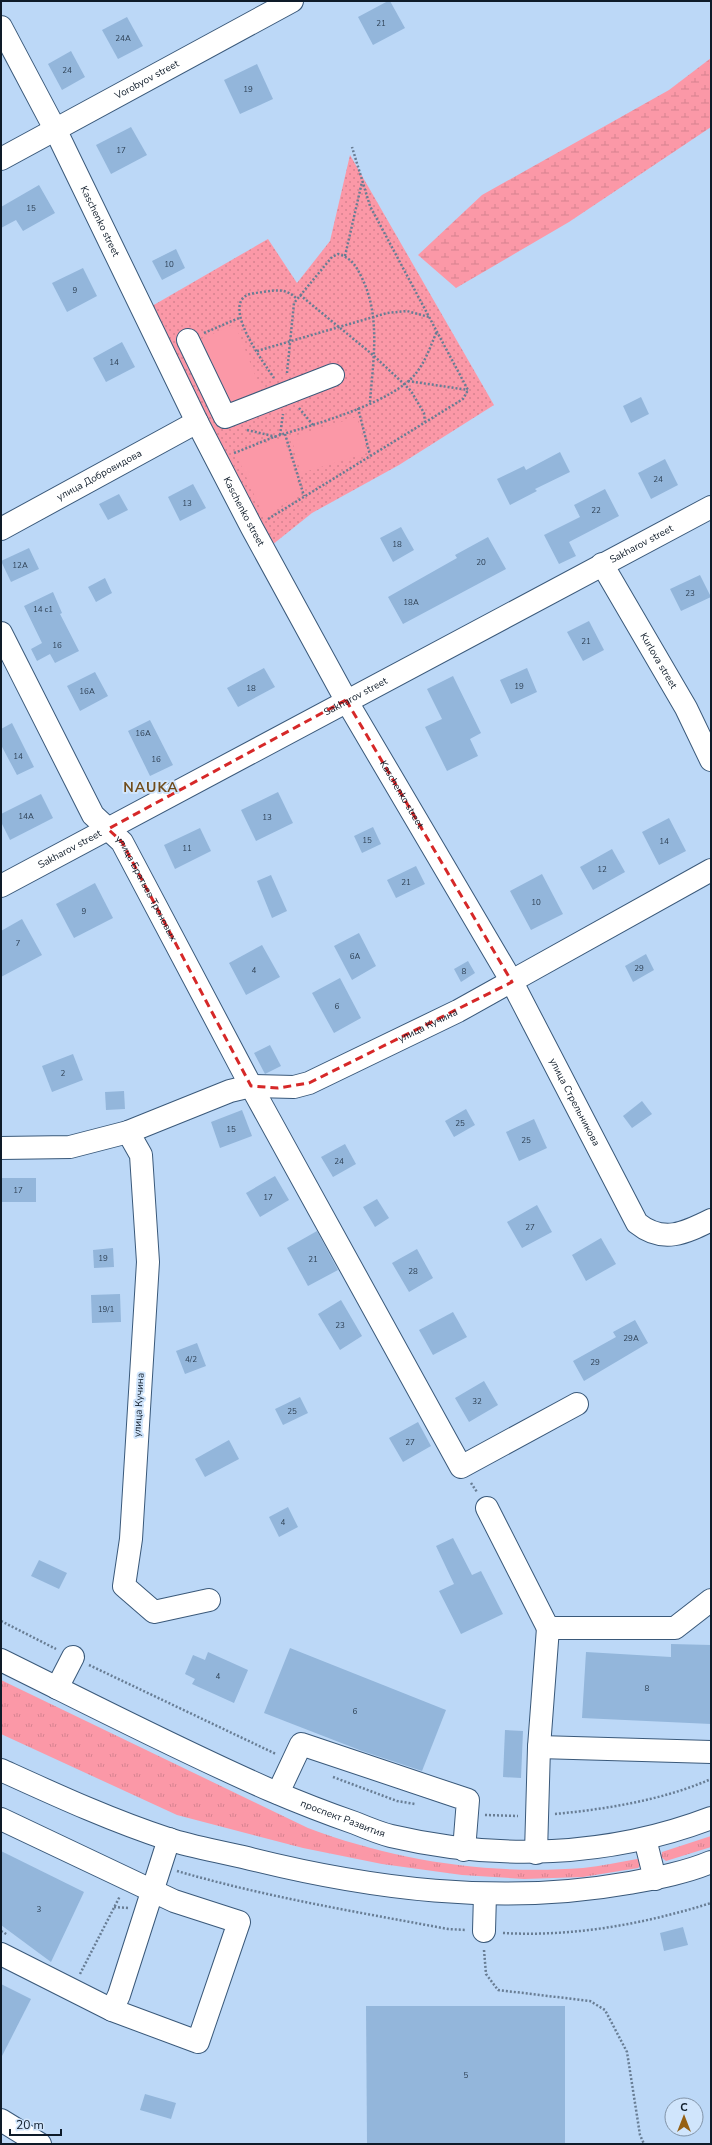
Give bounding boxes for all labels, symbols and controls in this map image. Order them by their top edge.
house number: 21 [376,18,386,29]
house number: 24А [115,33,131,44]
street label: Vorobyov street [111,56,182,103]
house number: 24 [62,65,72,76]
house number: 19 [243,84,253,95]
house number: 17 [116,145,126,156]
street label: Kaschenko street [77,184,123,259]
house number: 15 [26,203,36,214]
house number: 10 [164,259,174,270]
house number: 9 [73,285,78,296]
house number: 14 [109,357,119,368]
street label: улица Добровидова [54,446,144,504]
street label: Kaschenko street [220,474,268,549]
house number: 24 [653,474,663,485]
house number: 13 [182,498,192,509]
house number: 22 [591,505,601,516]
street label: Sakharov street [607,521,676,567]
house number: 18 [392,539,402,550]
house number: 20 [476,557,486,568]
house number: 12А [12,560,28,571]
house number: 23 [685,588,695,599]
house number: 18А [403,597,419,608]
house number: 14 с1 [33,604,53,615]
street label: Kurlova street [637,630,681,692]
house number: 21 [581,636,591,647]
house number: 16 [52,640,62,651]
street label: Sakharov street [321,674,390,719]
house number: 19 [514,681,524,692]
house number: 18 [246,683,256,694]
house number: 16А [79,686,95,697]
house number: 16А [135,728,151,739]
house number: 14 [13,751,23,762]
house number: 16 [151,754,161,765]
street label: Kaschenko street [376,758,427,831]
district label: NAUKA [123,778,179,797]
house number: 14А [18,811,34,822]
house number: 13 [262,812,272,823]
street label: Sakharov street [36,826,105,872]
street label: улица Братьев Троновых [112,832,181,945]
house number: 15 [362,835,372,846]
house number: 14 [659,836,669,847]
house number: 11 [182,843,192,854]
house number: 12 [597,864,607,875]
house number: 21 [401,877,411,888]
house number: 10 [531,897,541,908]
house number: 9 [82,906,87,917]
house number: 7 [16,938,21,949]
house number: 6А [350,951,360,962]
house number: 29 [634,963,644,974]
house number: 4 [252,965,257,976]
house number: 8 [462,966,467,977]
house number: 6 [335,1001,340,1012]
street label: улица Кучина [396,1005,460,1046]
street label: улица Стрельникова [546,1056,603,1149]
house number: 2 [61,1068,66,1079]
house number: 25 [455,1118,465,1129]
house number: 15 [226,1124,236,1135]
house number: 25 [521,1135,531,1146]
house number: 24 [334,1156,344,1167]
house number: 17 [13,1185,23,1196]
house number: 17 [263,1192,273,1203]
house number: 27 [525,1222,535,1233]
house number: 19 [98,1253,108,1264]
house number: 21 [308,1254,318,1265]
house number: 28 [408,1266,418,1277]
house number: 19/1 [98,1304,115,1315]
house number: 23 [335,1320,345,1331]
house number: 29А [623,1333,639,1344]
house number: 4/2 [185,1354,197,1365]
house number: 29 [590,1357,600,1368]
street label: улица Кучина [130,1372,148,1438]
house number: 32 [472,1396,482,1407]
house number: 25 [287,1406,297,1417]
house number: 27 [405,1437,415,1448]
house number: 4 [281,1517,286,1528]
house number: 4 [216,1671,221,1682]
house number: 8 [645,1683,650,1694]
house number: 6 [353,1706,358,1717]
street label: проспект Развития [298,1796,387,1841]
house number: 3 [37,1904,42,1915]
house number: 5 [464,2070,469,2081]
north arrow [664,2097,704,2137]
text: С [680,2100,688,2115]
scale bar [10,2111,61,2137]
text: 20 m [16,2117,44,2133]

